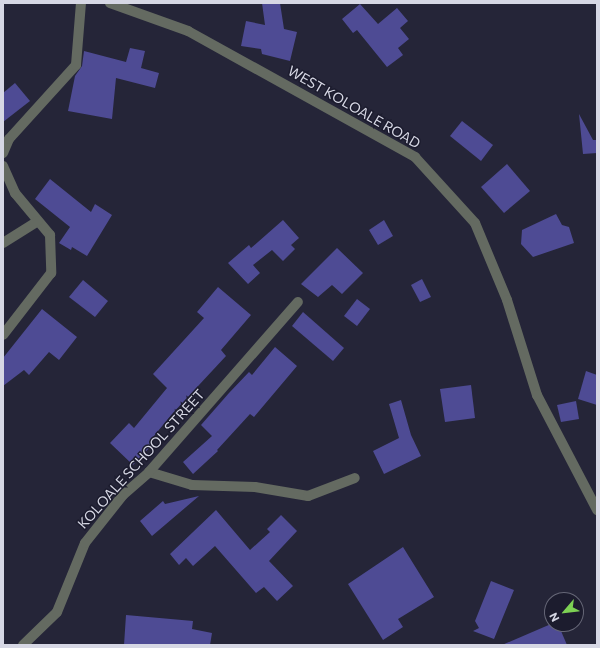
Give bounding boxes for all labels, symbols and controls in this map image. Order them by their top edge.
street label: WEST KOLOALE ROAD [285,62,423,152]
street label: KOLOALE SCHOOL STREET [74,386,208,532]
north arrow [544,592,584,632]
text: N [546,611,562,624]

